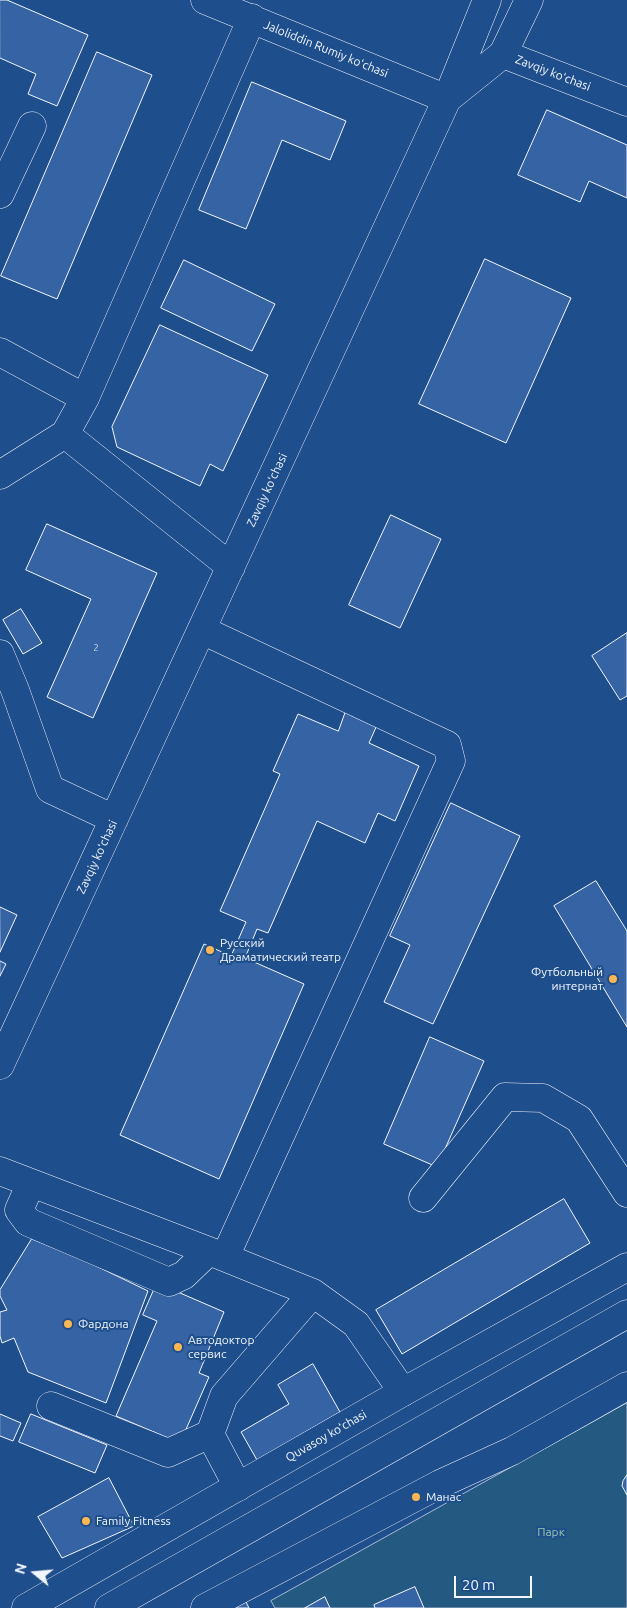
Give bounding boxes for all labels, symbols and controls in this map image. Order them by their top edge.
street label: Jaloliddin Rumiy koʻchasi [262,17,390,81]
street label: Zavqiy koʻchasi [513,52,593,94]
street label: Zavqiy koʻchasi [244,451,290,529]
house number: 2 [93,642,99,654]
street label: Zavqiy koʻchasi [74,818,120,896]
place label: Русский Драматический театр [220,936,341,964]
marker: Русский Драматический театр [204,944,216,956]
place label: Футбольный интернат [531,965,603,993]
marker: Футбольный интернат [607,973,619,985]
place label: Фардона [78,1317,129,1331]
marker: Фардона [62,1318,74,1330]
place label: Автодоктор сервис [188,1333,254,1361]
marker: Автодоктор сервис [172,1341,184,1353]
street label: Quvasoy koʻchasi [283,1407,369,1465]
place label: Манас [426,1490,461,1504]
marker: Манас [410,1491,422,1503]
place label: Family Fitness [96,1514,171,1528]
marker: Family Fitness [80,1515,92,1527]
park label: Парк [537,1525,565,1539]
north arrow [10,1548,60,1598]
text: N [11,1561,30,1576]
scale bar [457,1566,534,1598]
text: 20 m [462,1576,495,1593]

